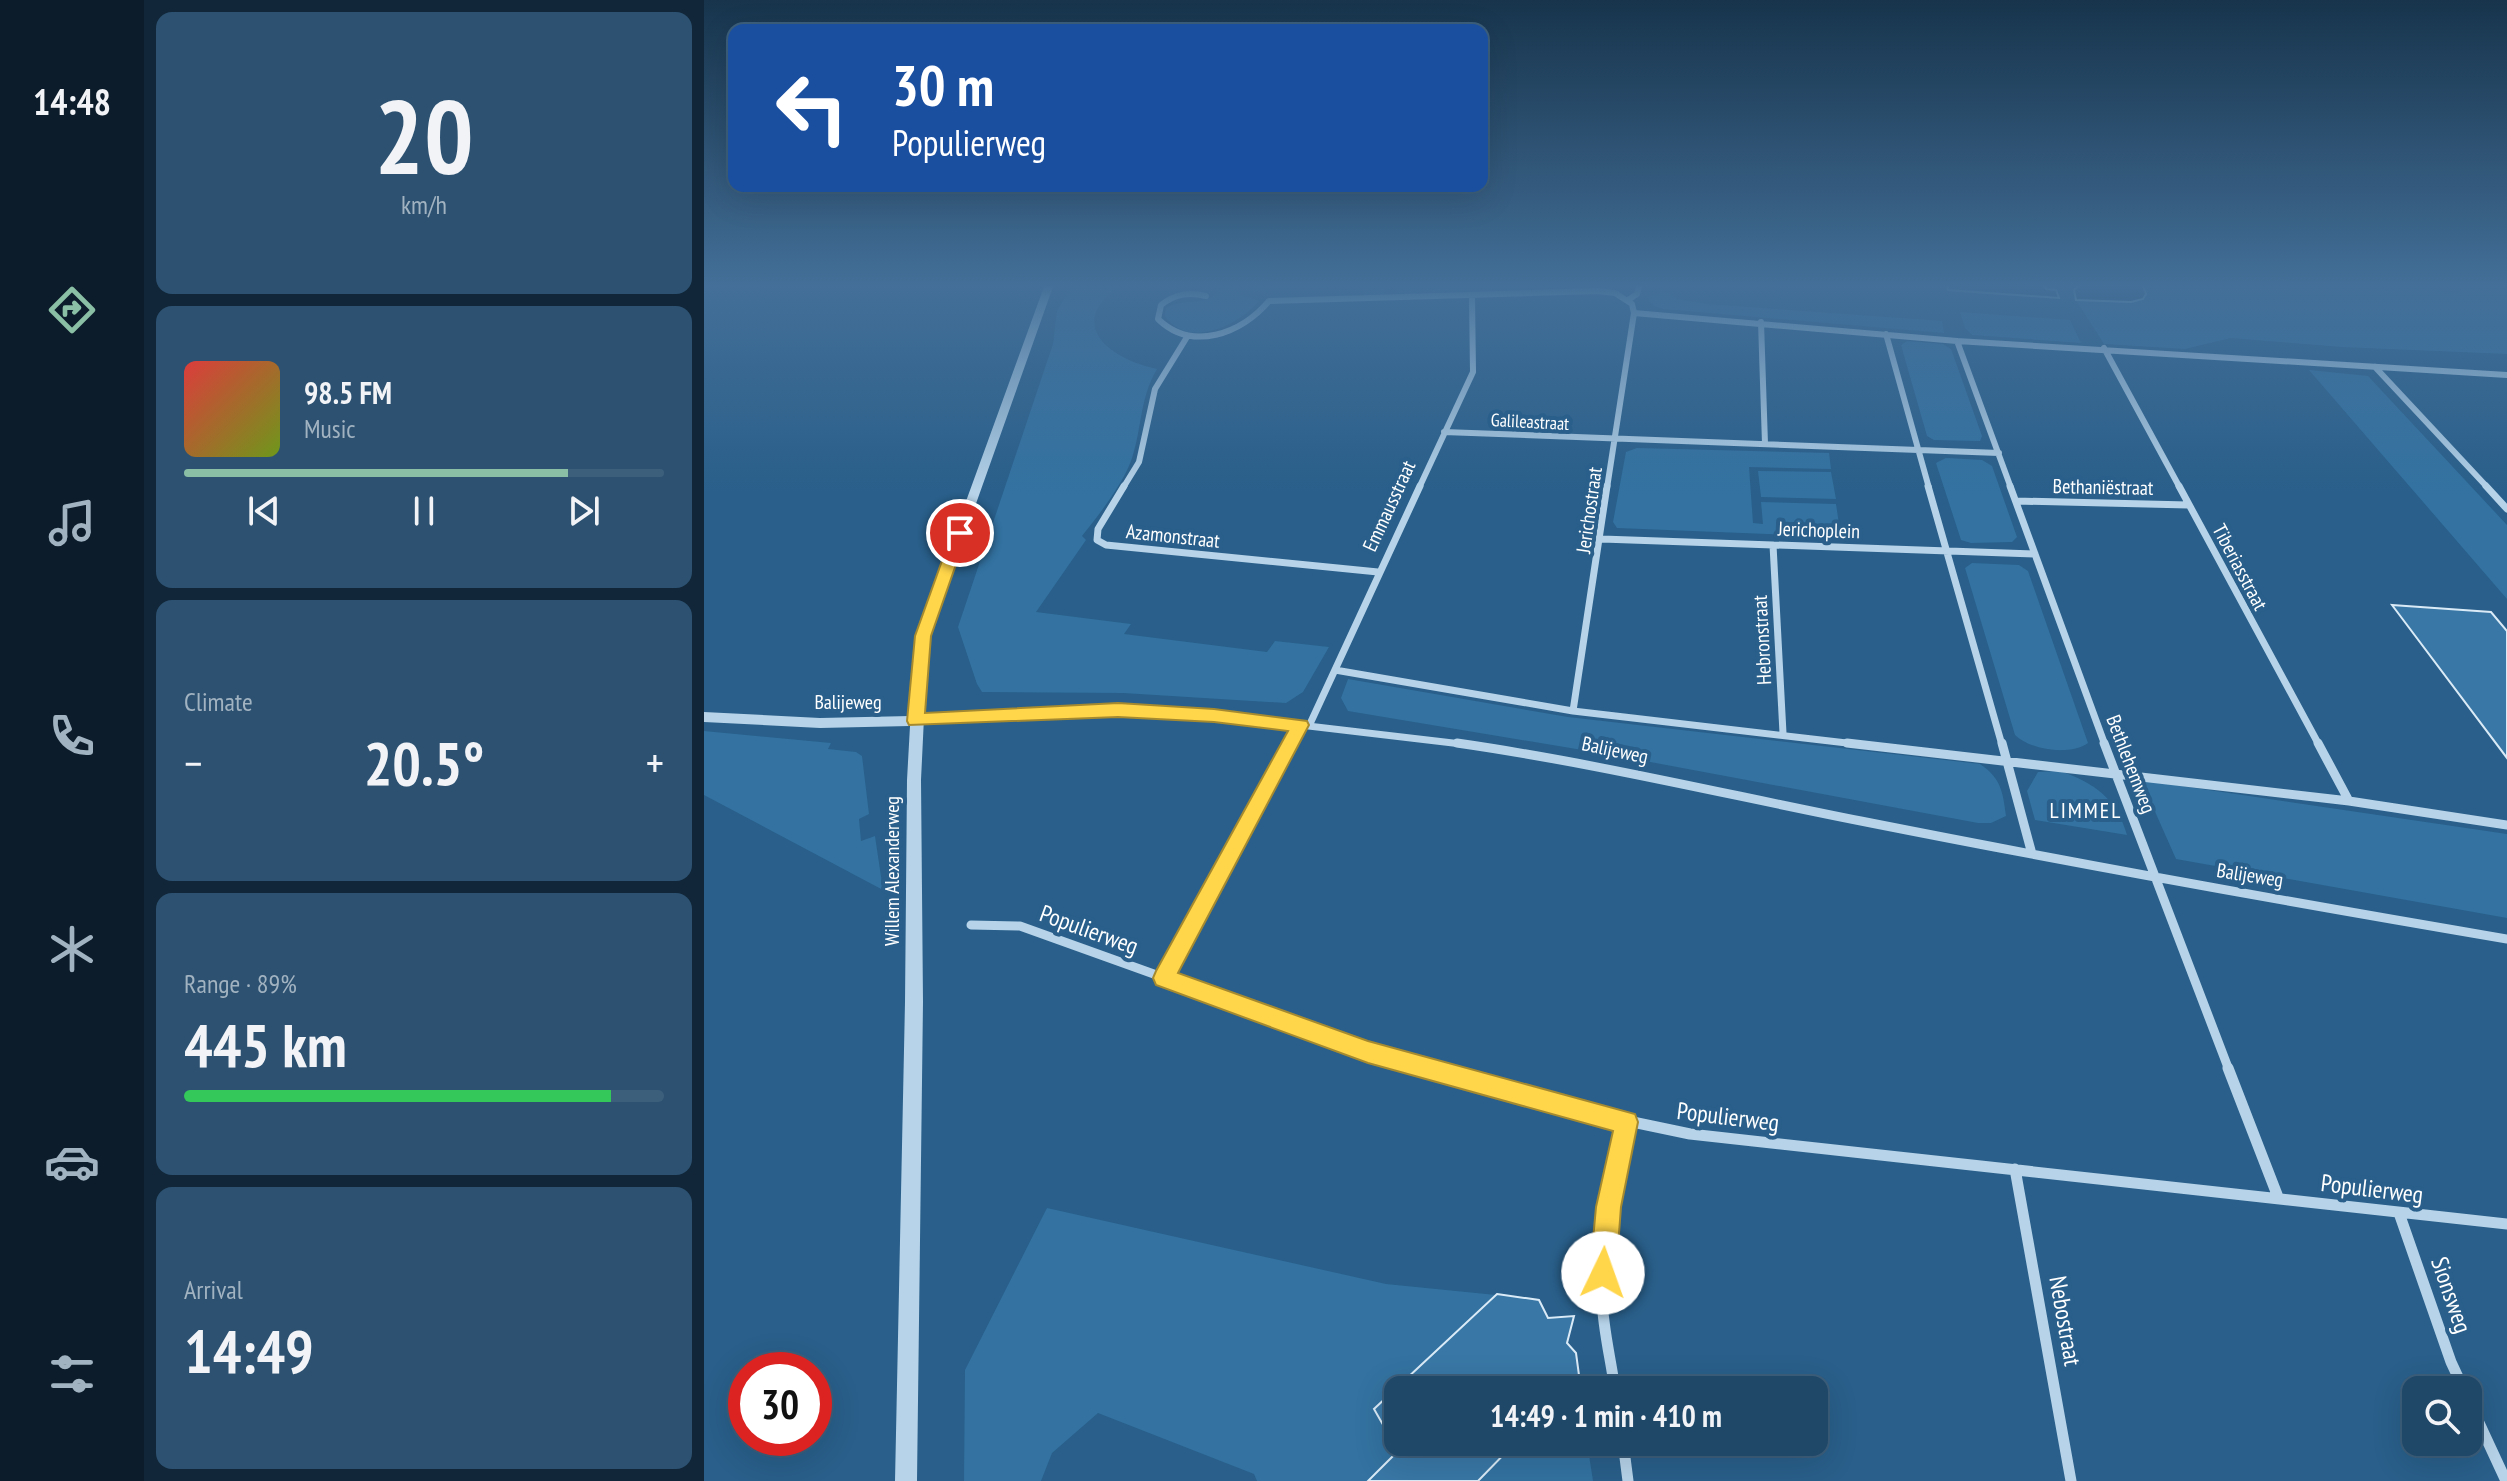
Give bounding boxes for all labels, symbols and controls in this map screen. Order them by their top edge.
text: 30 m [892,49,994,121]
icon: left [760,56,864,160]
text: 20 [374,68,474,203]
text: 14:48 [33,78,111,125]
text: Populierweg [892,119,1046,166]
text: km/h [401,188,447,221]
icon: directions [44,282,100,338]
text: 98.5 FM [304,373,392,412]
street label: Galileastraat [1490,408,1570,435]
text: Music [304,412,356,445]
street label: Emmausstraat [1357,456,1422,556]
street label: Jerichostraat [1570,465,1608,556]
street label: Bethaniëstraat [2052,473,2154,501]
icon: previous [242,489,286,533]
icon: pause [402,489,446,533]
icon: next [562,489,606,533]
icon: music [44,495,100,551]
pin [926,499,994,567]
icon: arrive [938,511,982,555]
street label: Jerichoplein [1776,516,1861,544]
street label: Azamonstraat [1125,518,1222,554]
street label: Tiberiasstraat [2206,519,2274,615]
street label: Hebronstraat [1747,594,1777,686]
text: Climate [184,685,253,718]
street label: Balijeweg [814,689,882,715]
icon: phone [44,708,100,764]
street label: Bethlehemweg [2100,711,2162,817]
text: 20.5° [364,724,484,802]
street label: Balijeweg [1579,730,1651,770]
text: − [184,734,202,791]
text: + [646,734,664,791]
street label: Willem Alexanderweg [879,796,905,946]
district label: LIMMEL [2050,796,2122,824]
street label: Balijeweg [2215,857,2285,893]
street label: Populierweg [1036,897,1143,962]
icon: climate [44,921,100,977]
text: Range · 89% [184,967,297,1000]
text: 445 km [184,1006,347,1084]
street label: Populierweg [1675,1095,1781,1138]
icon: car [44,1134,100,1190]
street label: Populierweg [2319,1167,2425,1210]
position arrow [1561,1231,1645,1315]
street label: Sionsweg [2424,1253,2479,1337]
text: Arrival [184,1273,243,1306]
street label: Nebostraat [2042,1274,2089,1369]
text: 14:49 [184,1312,314,1390]
icon: filters [44,1346,100,1402]
speed limit sign: 30 [728,1352,832,1456]
map controls [2402,1376,2482,1456]
button: search [2402,1376,2482,1456]
text: 14:49 · 1 min · 410 m [1490,1396,1722,1435]

